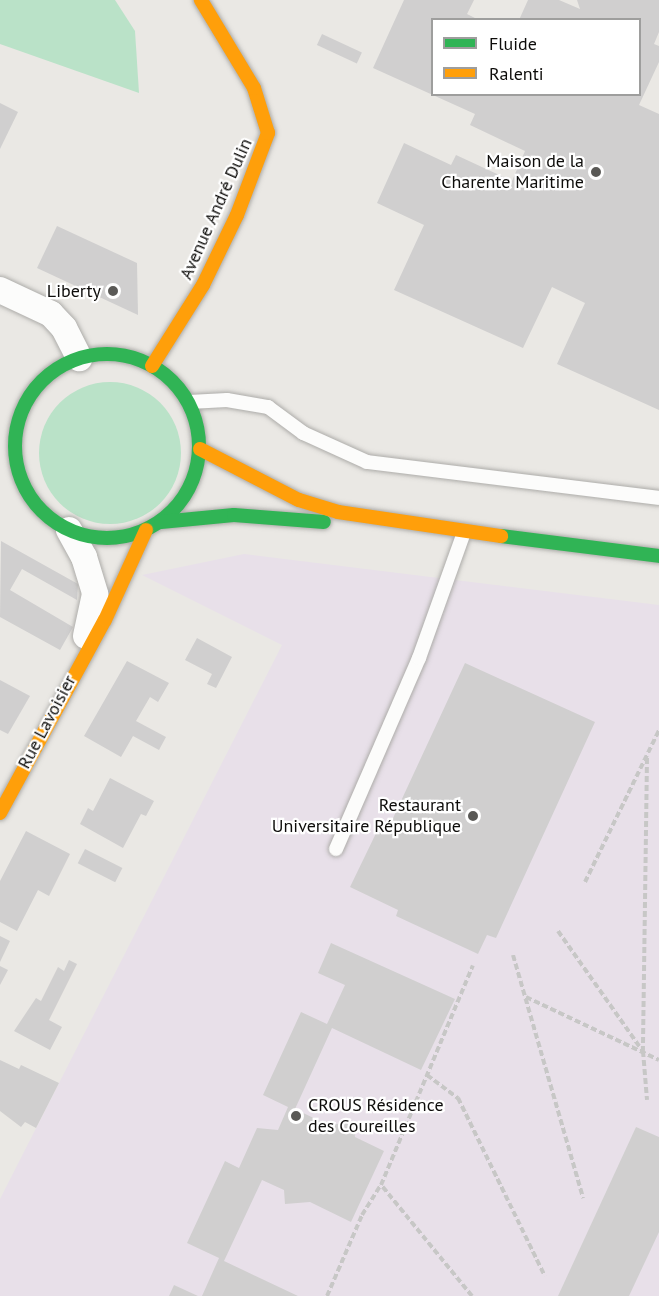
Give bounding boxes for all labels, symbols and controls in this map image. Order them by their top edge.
legend [431,18,641,96]
text: Fluide [489,32,537,55]
text: Ralenti [489,62,544,85]
street label: Avenue André Dulin [175,135,257,283]
place label: Maison de la Charente Maritime [441,151,584,194]
marker: Maison de la Charente Maritime [589,165,603,179]
place label: Liberty [47,280,101,302]
marker: Liberty [106,284,120,298]
street label: Rue Lavoisier [13,672,81,772]
place label: Restaurant Universitaire République [272,795,461,838]
marker: Restaurant Universitaire République [466,809,480,823]
place label: CROUS Résidence des Coureilles [308,1095,444,1138]
marker: CROUS Résidence des Coureilles [289,1109,303,1123]

